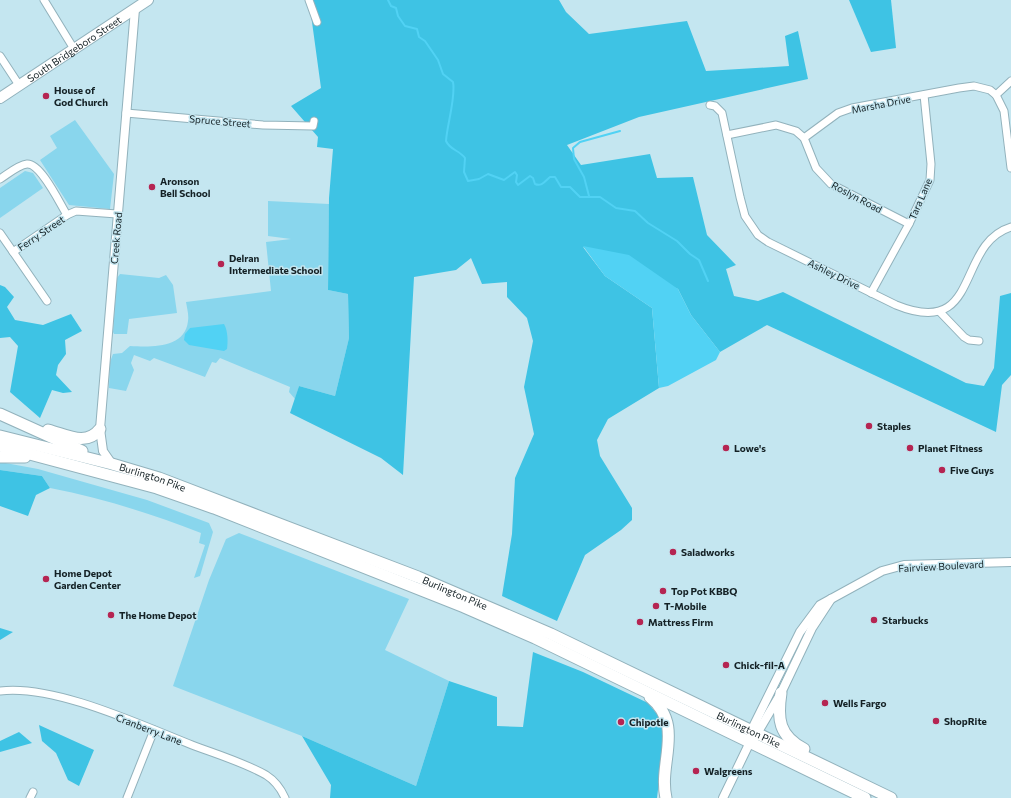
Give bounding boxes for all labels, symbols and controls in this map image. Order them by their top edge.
street label: South Bridgeboro Street [25,13,124,84]
place label: House of God Church [54,84,108,108]
marker: House of God Church [41,91,51,101]
street label: Marsha Drive [850,92,912,116]
street label: Spruce Street [189,112,251,130]
place label: Aronson Bell School [160,175,211,199]
street label: Tara Lane [906,177,934,221]
street label: Roslyn Road [830,179,885,215]
marker: Aronson Bell School [147,182,157,192]
street label: Creek Road [108,211,124,264]
street label: Ferry Street [15,213,67,253]
place label: Delran Intermediate School [229,252,322,276]
street label: Ashley Drive [806,256,862,292]
marker: Delran Intermediate School [216,259,226,269]
place label: Staples [877,420,911,432]
marker: Staples [864,421,874,431]
place label: Lowe's [734,442,766,454]
place label: Planet Fitness [918,442,983,454]
marker: Lowe's [721,443,731,453]
marker: Planet Fitness [905,443,915,453]
street label: Burlington Pike [118,460,187,494]
place label: Five Guys [950,464,994,476]
marker: Five Guys [937,465,947,475]
place label: Saladworks [681,546,735,558]
marker: Saladworks [668,547,678,557]
street label: Fairview Boulevard [898,558,984,574]
place label: Home Depot Garden Center [54,567,121,591]
marker: Home Depot Garden Center [41,574,51,584]
street label: Burlington Pike [421,574,489,612]
place label: Top Pot KBBQ [671,585,737,597]
marker: Top Pot KBBQ [658,586,668,596]
place label: T-Mobile [664,600,707,612]
marker: T-Mobile [651,601,661,611]
place label: The Home Depot [119,609,196,621]
marker: The Home Depot [106,610,116,620]
place label: Starbucks [882,614,929,626]
marker: Starbucks [869,615,879,625]
place label: Mattress Firm [648,616,713,628]
marker: Mattress Firm [635,617,645,627]
place label: Chick-fil-A [734,659,785,671]
marker: Chick-fil-A [721,660,731,670]
place label: Wells Fargo [833,697,886,709]
marker: Wells Fargo [820,698,830,708]
street label: Burlington Pike [715,709,783,750]
street label: Cranberry Lane [114,711,184,747]
place label: ShopRite [944,715,987,727]
place label: Chipotle [629,716,668,728]
marker: ShopRite [931,716,941,726]
marker: Chipotle [616,717,626,727]
place label: Walgreens [704,765,753,777]
marker: Walgreens [691,766,701,776]

